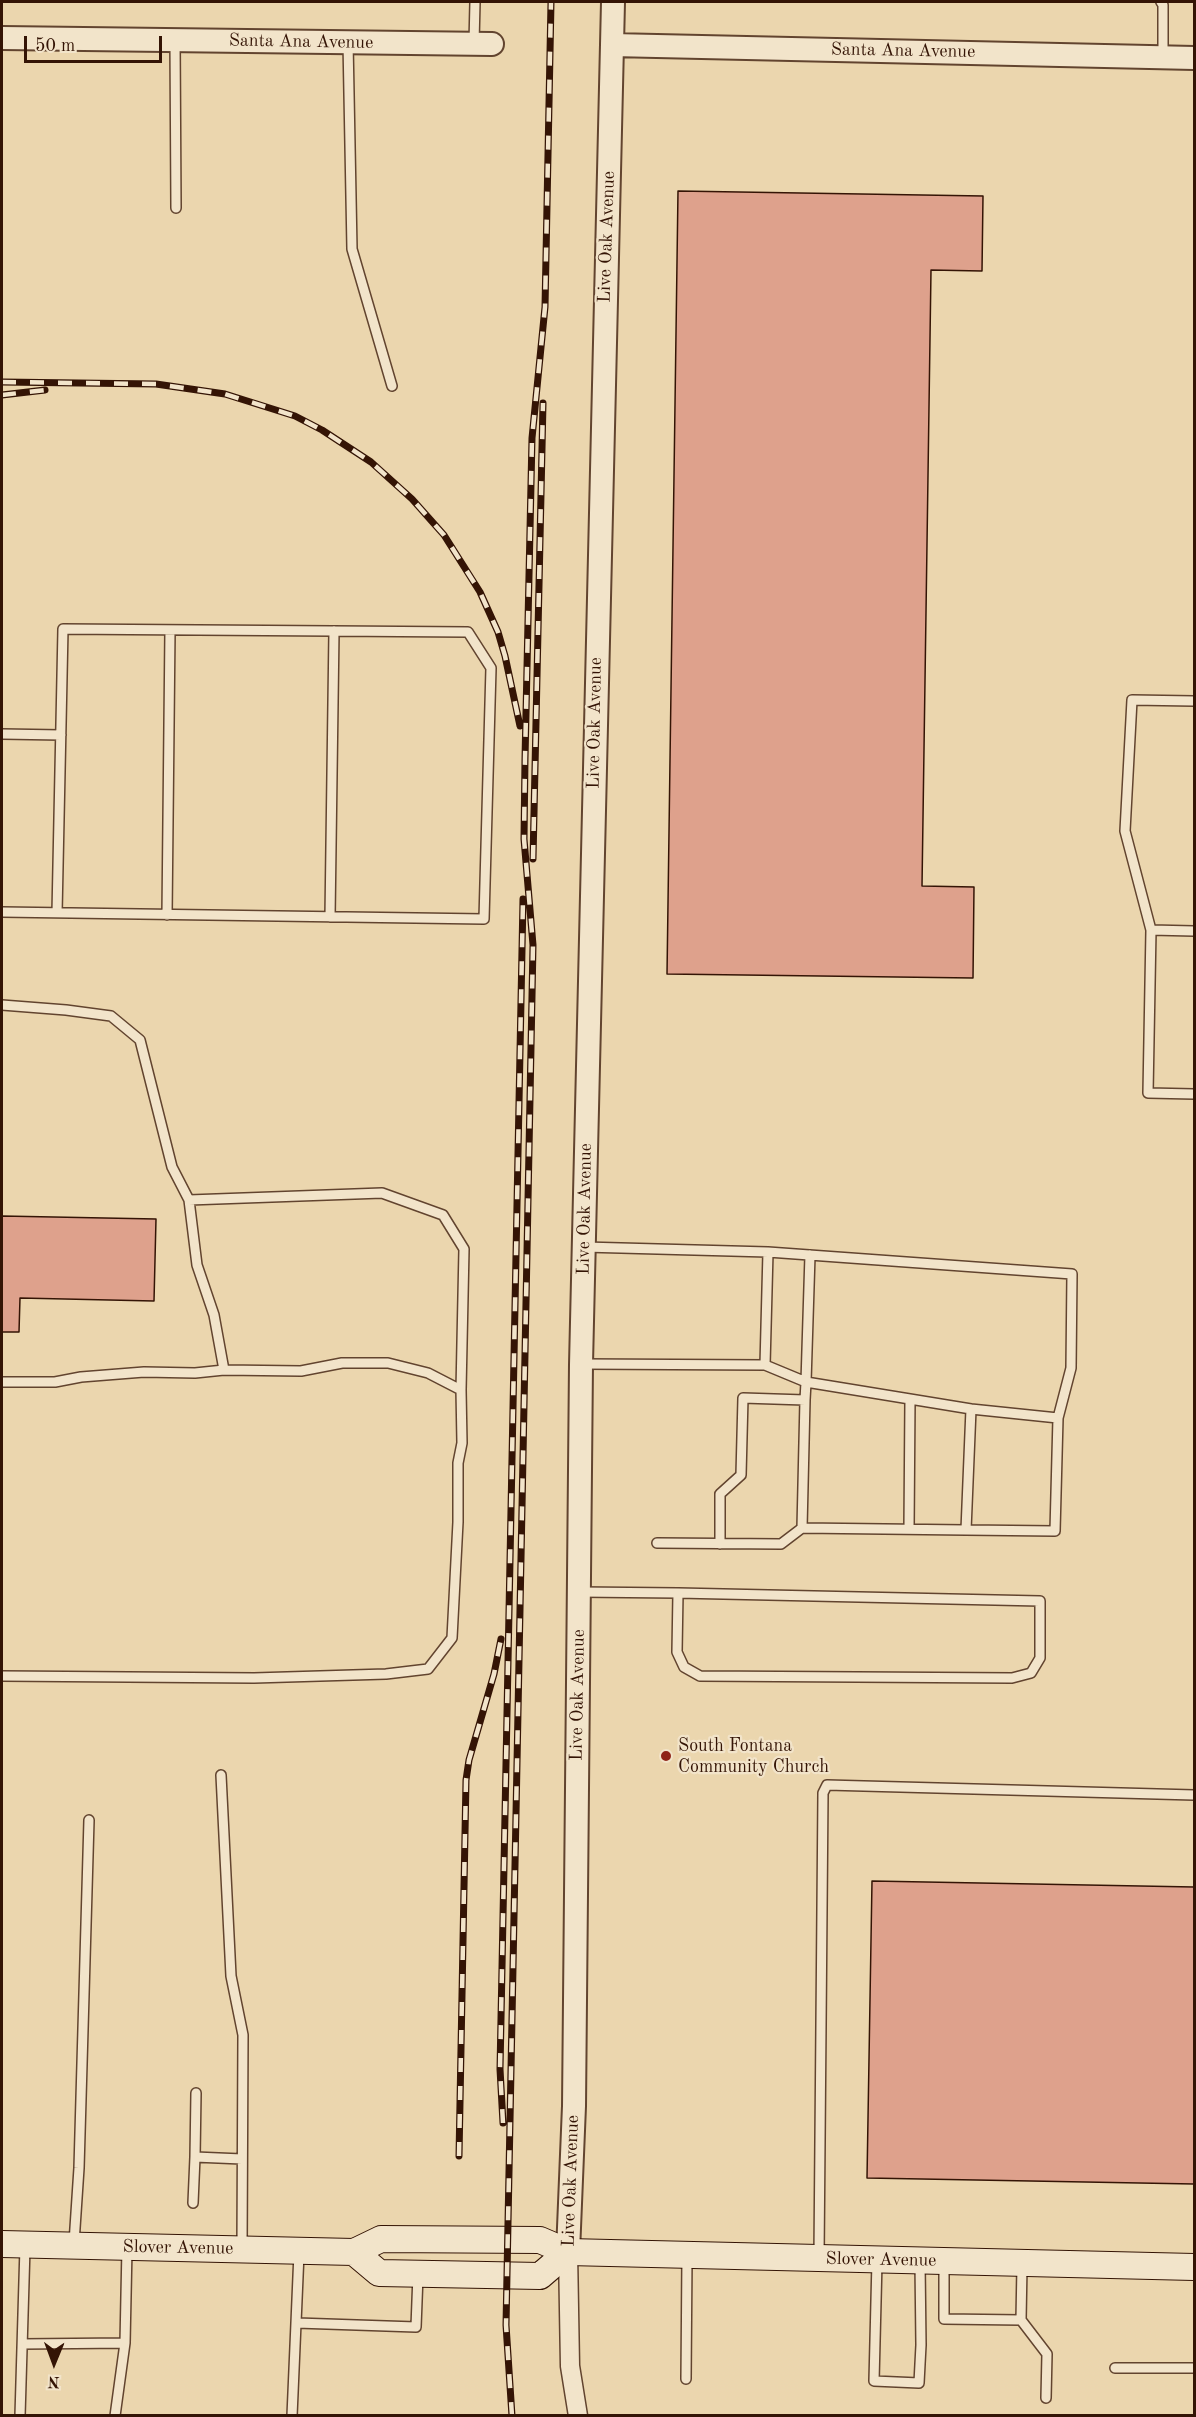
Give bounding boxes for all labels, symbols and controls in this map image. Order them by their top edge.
scale bar [27,24,165,62]
street label: Santa Ana Avenue [229,30,373,54]
text: 50 m [35,37,75,55]
street label: Santa Ana Avenue [831,39,975,63]
street label: Live Oak Avenue [594,171,620,303]
street label: Live Oak Avenue [583,657,607,789]
street label: Live Oak Avenue [573,1143,597,1275]
street label: Live Oak Avenue [566,1629,590,1761]
place label: South Fontana Community Church [678,1735,829,1778]
marker: South Fontana Community Church [659,1749,673,1763]
street label: Live Oak Avenue [558,2115,584,2247]
street label: Slover Avenue [122,2236,234,2260]
street label: Slover Avenue [825,2248,937,2272]
north arrow [24,2333,84,2393]
text: N [47,2373,60,2389]

